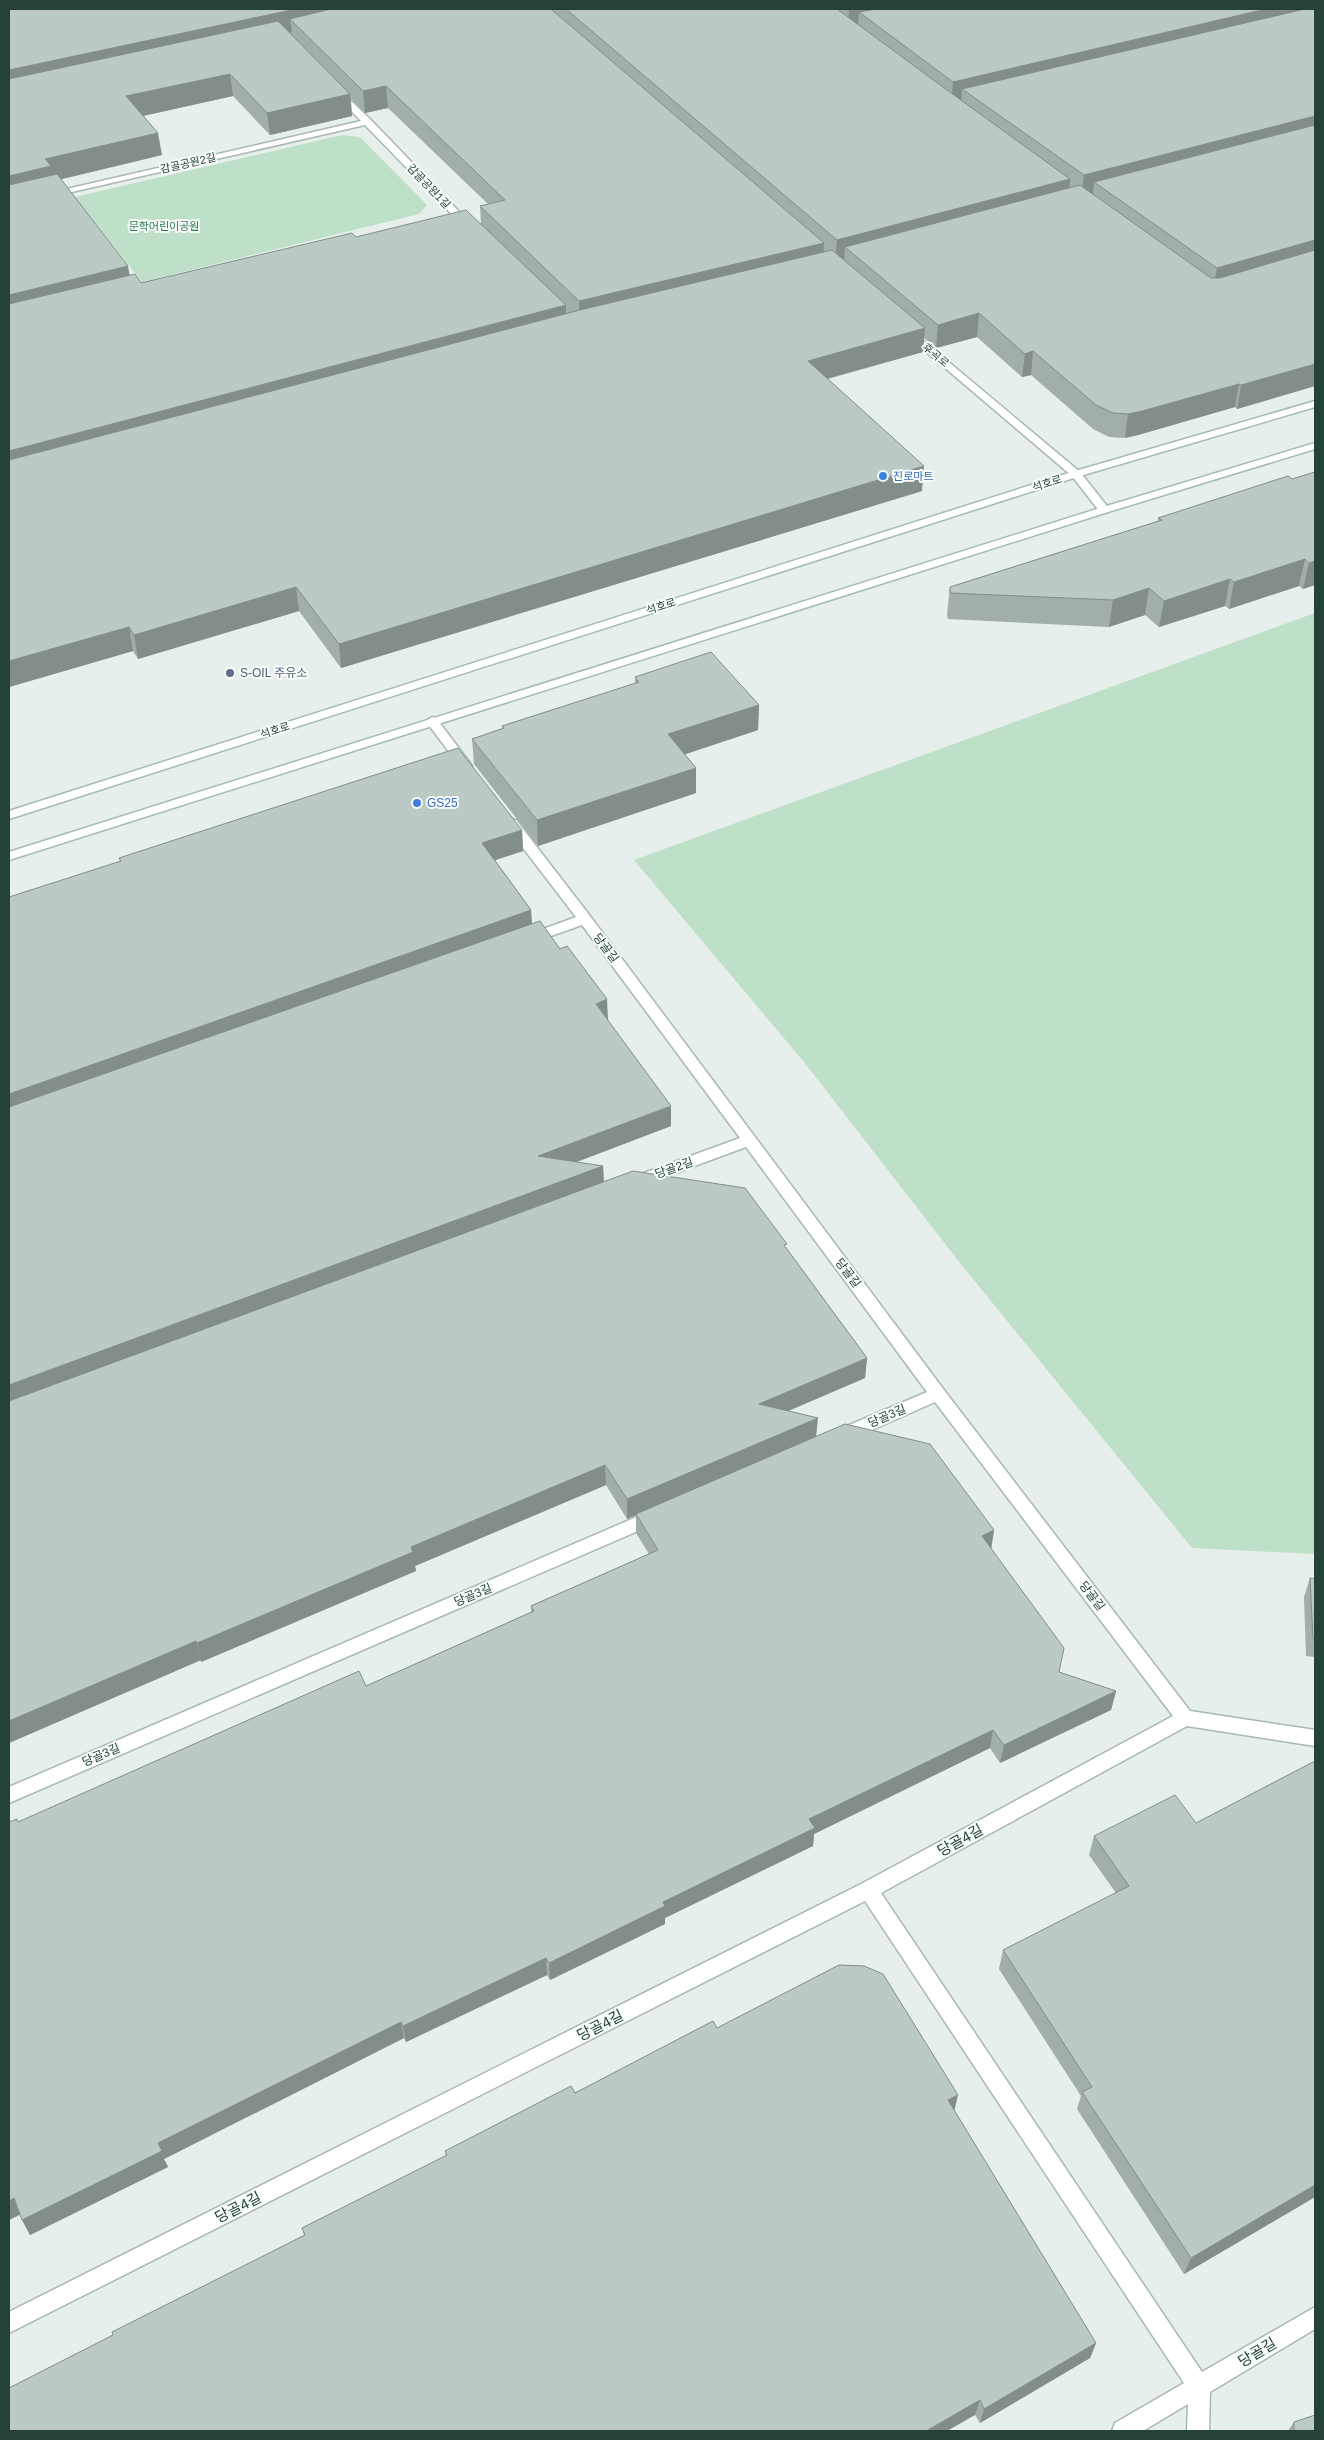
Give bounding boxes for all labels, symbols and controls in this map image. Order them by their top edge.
street label: 감골공원2길 [159,151,217,175]
street label: 감골공원1길 [405,161,453,211]
park label: 문학어린이공원 [129,220,199,232]
street label: 후곡로 [921,341,951,369]
marker: 진로마트 [877,470,889,482]
place label: 진로마트 [893,470,933,482]
street label: 석호로 [1031,473,1063,493]
street label: 석호로 [645,596,677,616]
place label: S-OIL 주유소 [240,666,307,680]
marker: S-OIL 주유소 [224,667,236,679]
street label: 석호로 [259,720,291,740]
place label: GS25 [427,796,458,810]
marker: GS25 [411,797,423,809]
street label: 당골길 [590,931,622,965]
street label: 당골2길 [653,1155,695,1181]
street label: 당골길 [832,1256,864,1290]
street label: 당골3길 [866,1402,908,1430]
street label: 당골길 [1076,1579,1108,1613]
street label: 당골3길 [452,1581,494,1609]
street label: 당골3길 [80,1741,122,1769]
street label: 당골4길 [934,1821,986,1859]
street label: 당골4길 [574,2006,626,2044]
street label: 당골4길 [212,2188,264,2226]
street label: 당골길 [1235,2334,1279,2370]

